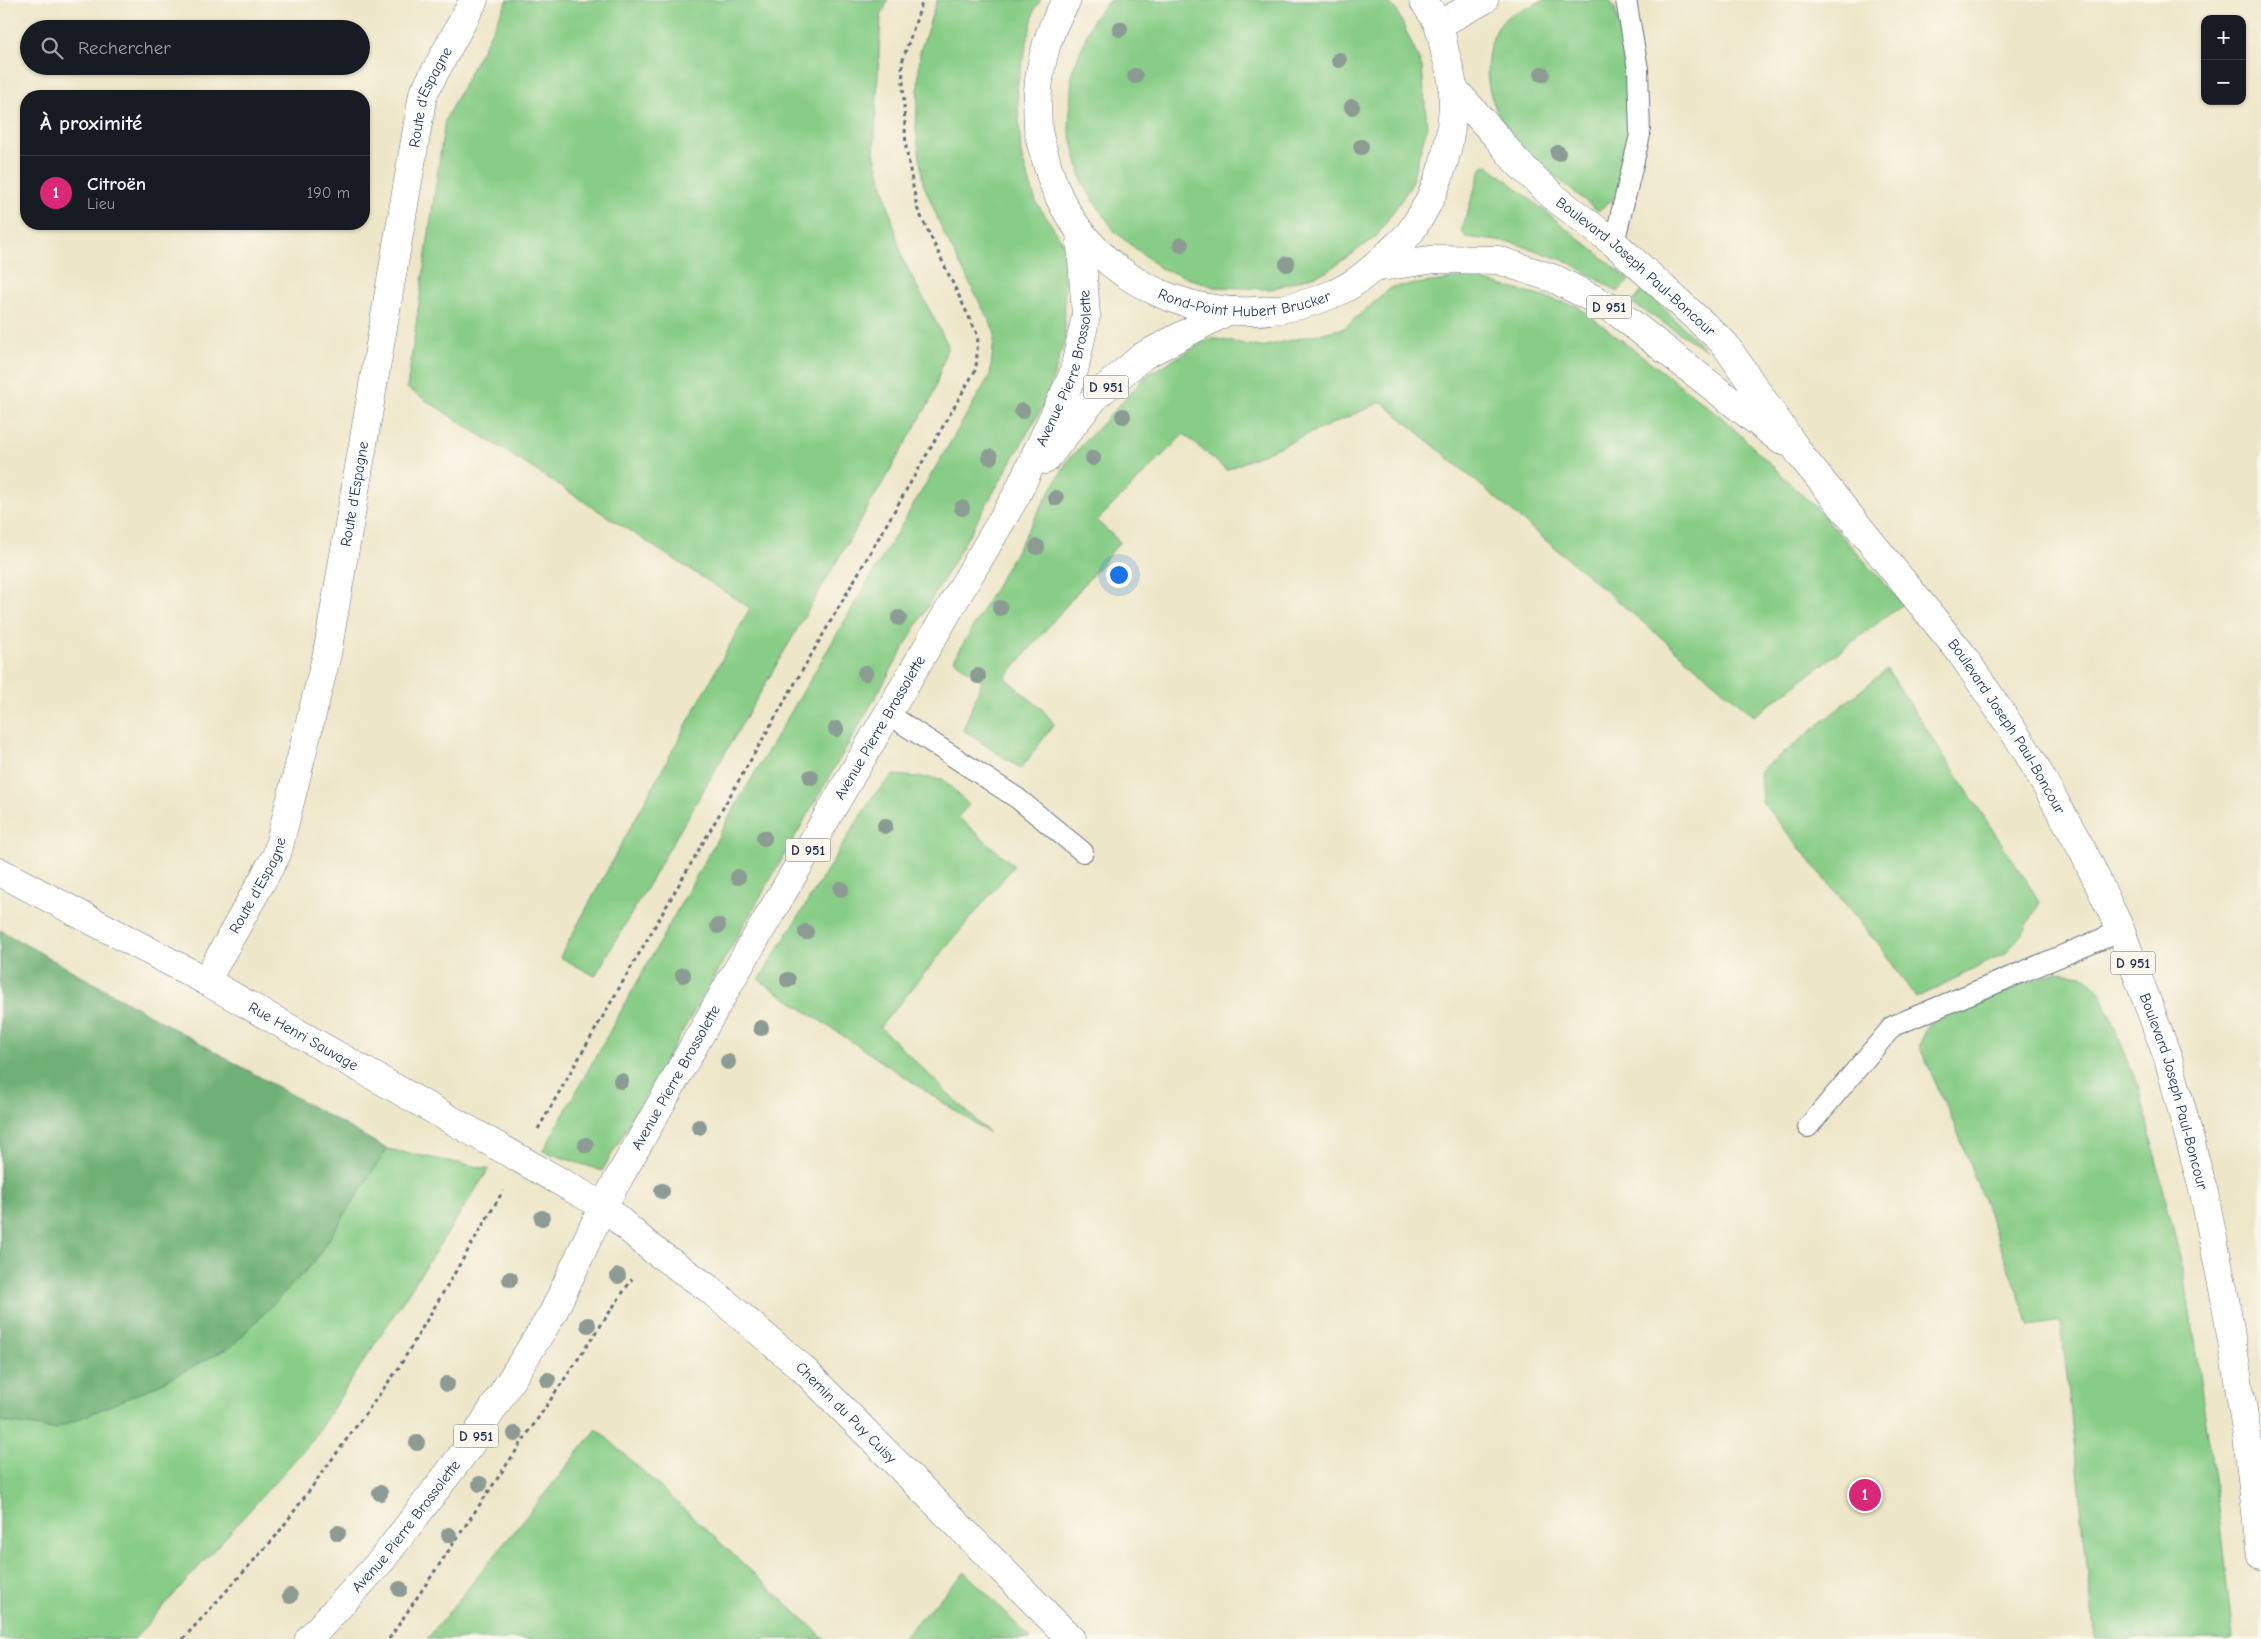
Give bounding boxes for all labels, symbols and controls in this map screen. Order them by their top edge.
map controls [2201,15,2246,105]
button: + [2201,15,2246,60]
search box [20,20,370,75]
icon: search [38,34,66,62]
text: Rechercher [78,37,171,59]
street label: Route d'Espagne [405,43,456,149]
button: − [2201,60,2246,105]
text: À proximité [40,111,142,135]
text: Citroën [87,173,146,195]
text: 1 [53,184,59,202]
text: 190 m [307,184,350,202]
street label: Boulevard Joseph Paul-Boncour [1552,193,1719,340]
text: Lieu [87,195,115,213]
street label: Rond-Point Hubert Brucker [1157,282,1333,300]
text: Rond-Point Hubert Brucker [1155,285,1333,320]
street label: Avenue Pierre Brossolette [1032,289,1095,449]
road number: D 951 [1586,296,1632,318]
road number: D 951 [1084,376,1128,398]
street label: Route d'Espagne [337,440,372,548]
your location [1106,562,1132,588]
street label: Boulevard Joseph Paul-Boncour [1944,635,2069,817]
street label: Avenue Pierre Brossolette [830,652,929,803]
street label: Route d'Espagne [225,835,290,937]
road number: D 951 [786,838,830,862]
road number: D 951 [2110,951,2156,974]
street label: Boulevard Joseph Paul-Boncour [2136,991,2212,1192]
street label: Rue Henri Sauvage [245,998,362,1075]
street label: Avenue Pierre Brossolette [628,1001,724,1153]
street label: Chemin du Puy Cuisy [792,1358,901,1467]
road number: D 951 [454,1424,498,1448]
street label: Avenue Pierre Brossolette [348,1456,464,1596]
pin: 1 [1849,1476,1881,1514]

